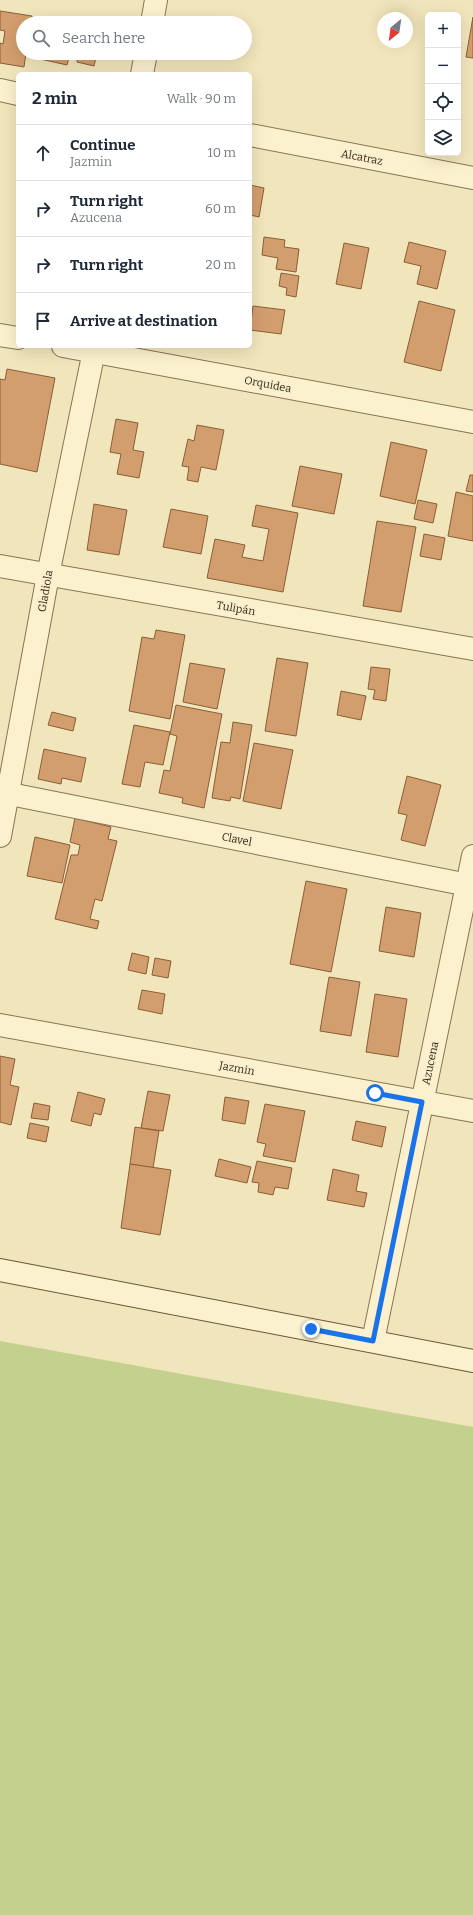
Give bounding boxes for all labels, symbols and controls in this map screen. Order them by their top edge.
north arrow [377,12,413,48]
map controls [425,12,461,156]
button: + [425,12,461,48]
search box [16,16,252,60]
icon: search [30,27,52,49]
text: Search here [62,29,145,47]
button: − [425,48,461,84]
button: locate [425,84,461,120]
text: 2 min [32,88,77,109]
text: Walk · 90 m [167,91,236,106]
button: layers [425,120,461,156]
text: Continue [70,136,136,154]
icon: ahead [32,142,54,164]
text: 10 m [207,145,236,160]
street label: Alcatraz [340,147,384,168]
text: Jazmin [70,154,112,169]
text: Turn right [70,192,143,210]
icon: right [32,198,54,220]
text: 60 m [205,201,236,216]
text: Azucena [70,210,122,225]
icon: right [32,254,54,276]
text: Turn right [70,256,143,274]
text: 20 m [206,257,236,272]
icon: arrive [32,310,54,332]
text: Arrive at destination [70,312,217,330]
street label: Orquidea [243,374,293,395]
street label: Gladiola [35,569,56,613]
street label: Tulipán [216,599,256,618]
street label: Clavel [221,830,253,849]
street label: Azucena [420,1040,441,1086]
street label: Jazmin [217,1059,256,1078]
route start [366,1084,384,1102]
route end [302,1320,320,1338]

